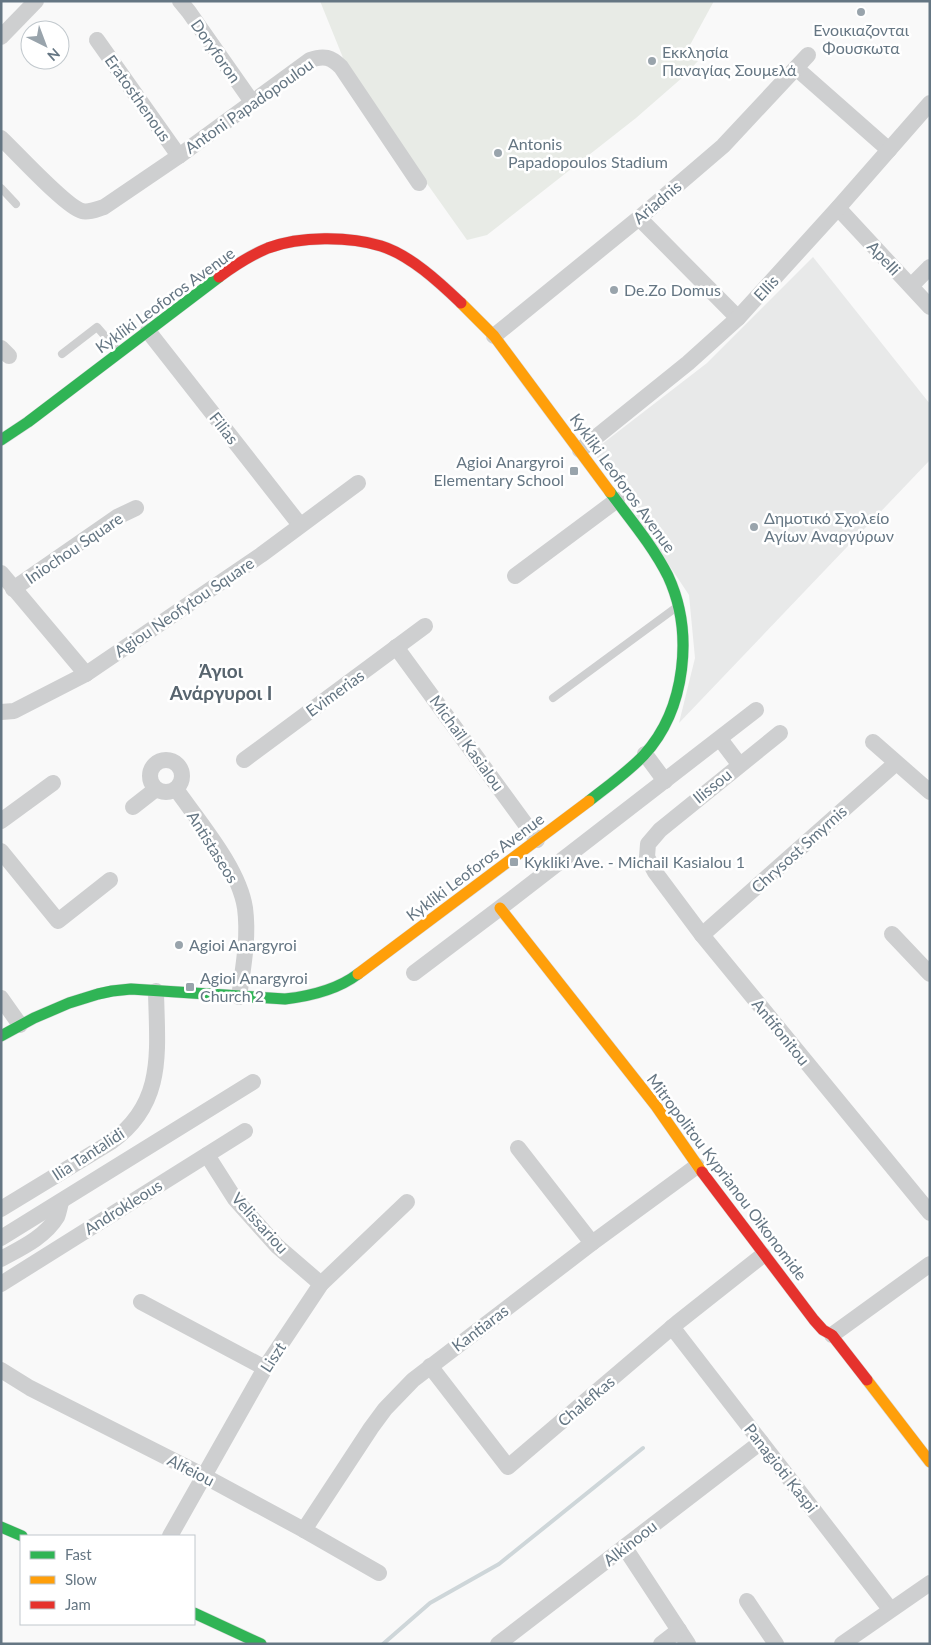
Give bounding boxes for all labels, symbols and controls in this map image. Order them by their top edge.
marker: Ενοικιαζονται Φουσκωτα [855,6,867,18]
street label: Doryforon [188,15,245,86]
north arrow [20,20,70,70]
place label: Ενοικιαζονται Φουσκωτα [813,20,910,57]
place label: Εκκλησία Παναγίας Σουμελά [662,42,797,79]
text: N [44,45,64,65]
street label: Eratosthenous [102,51,175,145]
street label: Antoni Papadopoulou [181,54,317,157]
marker: Εκκλησία Παναγίας Σουμελά [646,55,658,67]
place label: Antonis Papadopoulos Stadium [508,134,668,171]
marker: Antonis Papadopoulos Stadium [492,147,504,159]
street label: Ariadnis [629,176,685,227]
street label: Apelli [864,237,905,279]
street label: Kykliki Leoforos Avenue [91,243,238,356]
street label: Ellis [749,271,782,304]
place label: De.Zo Domus [624,280,721,299]
marker: De.Zo Domus [608,284,620,296]
street label: Filias [206,408,243,448]
street label: Kykliki Leoforos Avenue [567,409,680,556]
place label: Agioi Anargyroi Elementary School [434,452,564,489]
marker: Agioi Anargyroi Elementary School [568,465,580,477]
street label: Iniochou Square [21,508,126,587]
place label: Δημοτικό Σχολείο Αγίων Αναργύρων [764,508,894,545]
marker: Δημοτικό Σχολείο Αγίων Αναργύρων [748,521,760,533]
street label: Agiou Neofytou Square [110,553,257,660]
district label: Άγιοι Ανάργυροι Ι [169,659,272,704]
street label: Evimerias [302,665,367,720]
street label: Michaïl Kasialou [426,691,509,794]
street label: Ilissou [689,764,735,807]
street label: Chrysost Smyrnis [747,801,850,896]
street label: Antistaseos [184,807,243,886]
street label: Kykliki Leoforos Avenue [402,809,547,925]
place label: Kykliki Ave. - Michail Kasialou 1 [524,852,745,871]
marker: Kykliki Ave. - Michail Kasialou 1 [508,856,520,868]
place label: Agioi Anargyroi [189,935,297,954]
marker: Agioi Anargyroi [173,939,185,951]
place label: Agioi Anargyroi Church 2 [200,968,308,1005]
marker: Agioi Anargyroi Church 2 [184,981,196,993]
street label: Antifonitou [749,994,814,1069]
street label: Mitropolitou Kyprianou Oikonomide [644,1070,811,1284]
street label: Ilia Tantalidi [48,1123,127,1184]
street label: Androkleous [80,1175,165,1238]
street label: Velissariou [228,1188,293,1257]
street label: Kantiaras [448,1300,512,1355]
street label: Liszt [256,1338,289,1375]
street label: Chalefkas [553,1371,618,1430]
street label: Panagioti Kaspi [741,1420,822,1516]
street label: Alfeiou [165,1450,218,1489]
street label: Alkinoou [599,1516,660,1569]
legend [20,1535,195,1625]
text: Fast [65,1545,92,1563]
text: Slow [65,1570,97,1588]
text: Jam [65,1595,91,1613]

